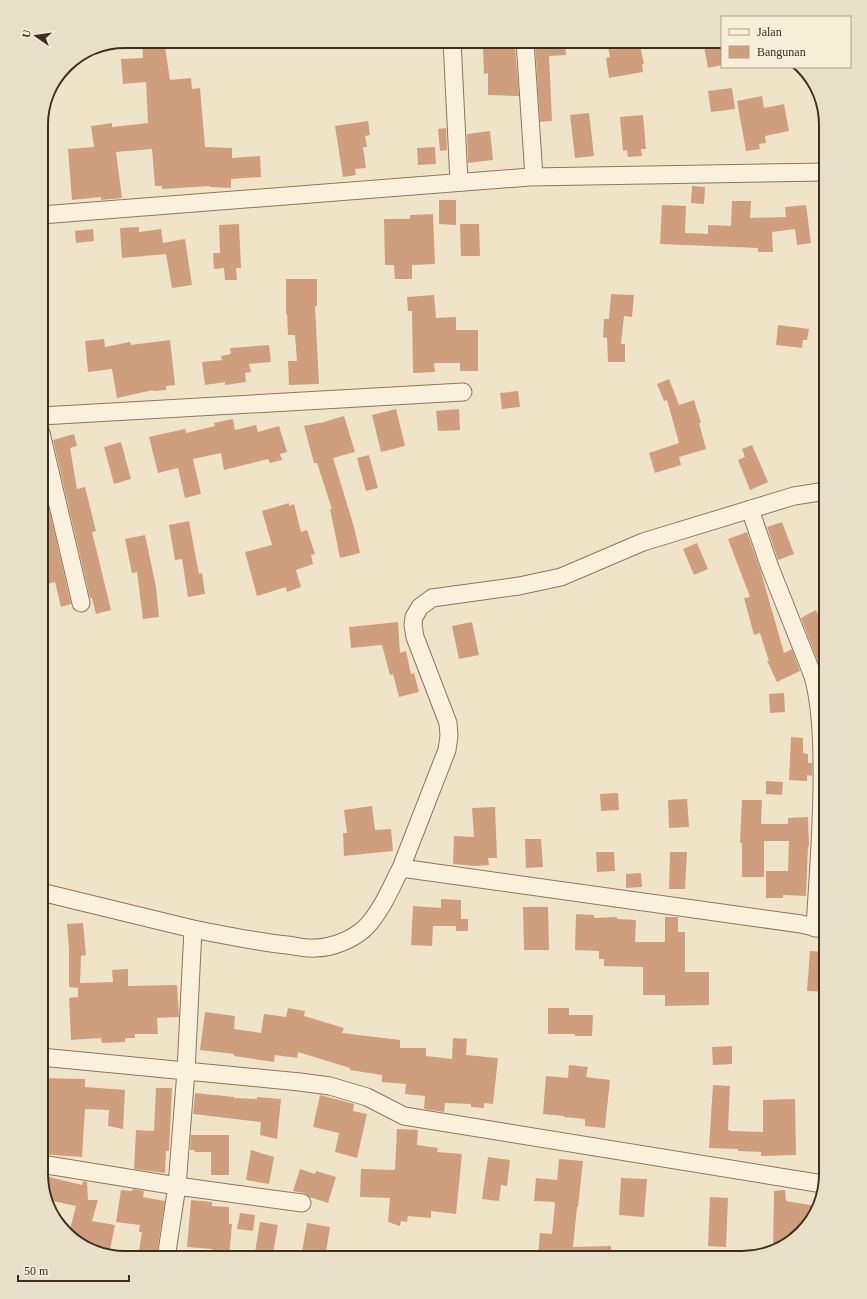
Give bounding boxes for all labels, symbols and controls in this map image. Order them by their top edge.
north arrow [16,16,56,56]
legend [721,16,851,68]
text: Jalan [757,25,782,39]
text: U [20,28,33,39]
text: Bangunan [757,45,806,59]
scale bar [18,1257,129,1283]
text: 50 m [24,1264,49,1278]

